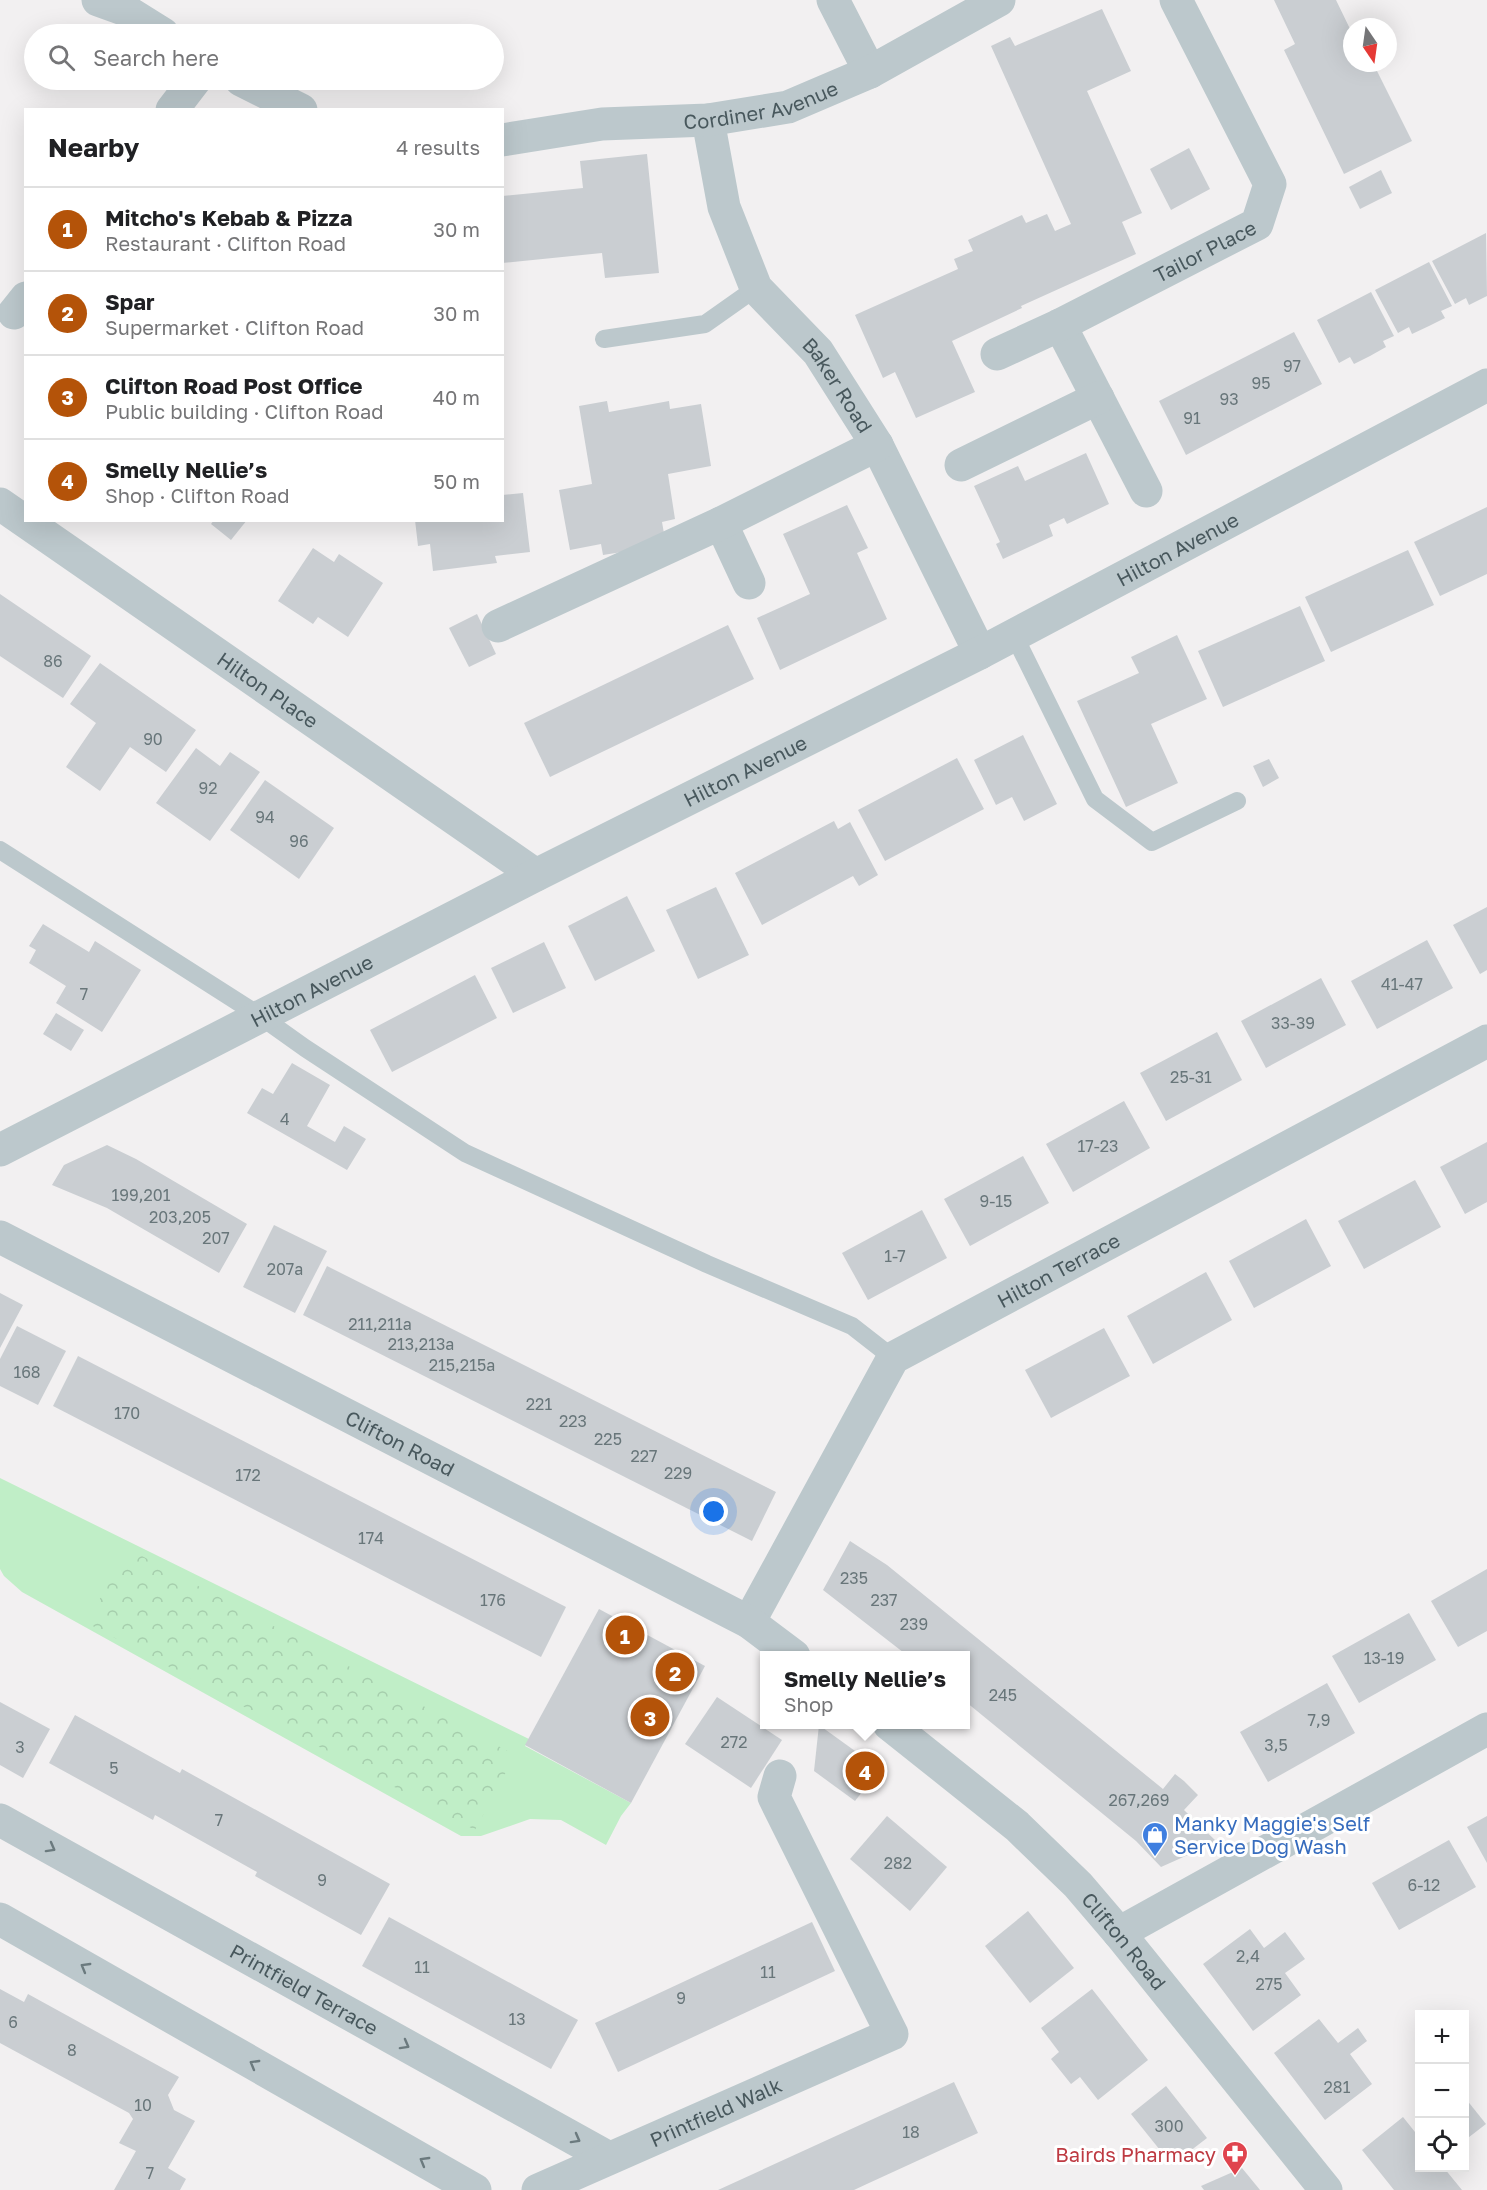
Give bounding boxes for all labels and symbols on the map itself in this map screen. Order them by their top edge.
north arrow [1343,18,1397,72]
street label: Cordiner Avenue [683,75,841,133]
street label: Tailor Place [1150,215,1260,287]
street label: Baker Road [798,332,878,437]
house number: 97 [1283,356,1301,376]
house number: 95 [1252,373,1270,393]
house number: 93 [1219,389,1239,409]
house number: 91 [1183,408,1201,428]
street label: Hilton Avenue [1112,507,1242,591]
street label: Hilton Place [213,646,323,733]
house number: 86 [43,651,63,671]
house number: 90 [143,729,163,749]
street label: Hilton Avenue [679,730,810,811]
house number: 92 [199,778,217,798]
house number: 94 [255,807,275,827]
house number: 96 [289,831,309,851]
street label: Hilton Avenue [246,949,377,1032]
house number: 41-47 [1381,974,1423,994]
house number: 7 [80,984,88,1004]
house number: 33-39 [1271,1013,1315,1033]
house number: 25-31 [1170,1067,1212,1087]
house number: 4 [280,1109,290,1129]
house number: 17-23 [1078,1136,1118,1156]
house number: 199,201 [112,1185,171,1205]
house number: 9-15 [980,1191,1012,1211]
house number: 203,205 [149,1207,211,1227]
street label: Hilton Terrace [993,1227,1124,1312]
house number: 207 [202,1228,230,1248]
house number: 1-7 [884,1246,906,1266]
house number: 207a [267,1259,303,1279]
house number: 211,211a [348,1314,412,1334]
house number: 213,213a [388,1334,454,1354]
house number: 215,215a [429,1355,495,1375]
house number: 168 [13,1362,41,1382]
house number: 221 [526,1394,552,1414]
house number: 170 [114,1403,140,1423]
street label: Clifton Road [342,1405,459,1481]
house number: 223 [559,1411,587,1431]
house number: 225 [594,1429,622,1449]
house number: 227 [630,1446,658,1466]
house number: 229 [664,1463,692,1483]
house number: 172 [235,1465,261,1485]
your location [699,1497,728,1526]
house number: 174 [358,1528,384,1548]
house number: 235 [840,1568,868,1588]
house number: 176 [480,1590,506,1610]
house number: 237 [870,1590,898,1610]
pin: 1 [606,1612,644,1658]
house number: 239 [900,1614,928,1634]
house number: 13-19 [1364,1648,1404,1668]
pin: 2 [656,1650,694,1694]
house number: 245 [989,1685,1017,1705]
pin: 3 [630,1694,670,1740]
house number: 7,9 [1308,1710,1330,1730]
house number: 272 [720,1732,748,1752]
house number: 3,5 [1264,1735,1288,1755]
house number: 3 [15,1737,25,1757]
pin: 4 [846,1748,884,1794]
house number: 5 [109,1758,119,1778]
house number: 267,269 [1109,1790,1169,1810]
house number: 7 [215,1810,223,1830]
place label: Manky Maggie's Self Service Dog Wash [1174,1811,1370,1858]
shop icon: Manky Maggie's Self Service Dog Wash [1140,1820,1170,1858]
one-way arrow [45,1841,55,1852]
house number: 282 [884,1853,912,1873]
house number: 9 [317,1870,327,1890]
house number: 6-12 [1408,1875,1440,1895]
street label: Clifton Road [1077,1887,1172,1994]
street label: Printfield Terrace [226,1938,383,2040]
house number: 2,4 [1236,1946,1260,1966]
house number: 11 [414,1957,430,1977]
house number: 11 [760,1962,776,1982]
one-way arrow [81,1963,91,1975]
house number: 275 [1255,1974,1283,1994]
house number: 9 [676,1988,686,2008]
house number: 13 [508,2009,526,2029]
house number: 6 [8,2012,18,2032]
one-way arrow [399,2038,410,2049]
house number: 8 [67,2040,77,2060]
one-way arrow [250,2060,261,2071]
street label: Printfield Walk [646,2072,785,2151]
house number: 281 [1324,2077,1351,2097]
house number: 10 [134,2095,152,2115]
house number: 300 [1154,2116,1184,2136]
house number: 18 [902,2122,920,2142]
one-way arrow [570,2132,580,2143]
pharmacy icon: Bairds Pharmacy [1220,2139,1250,2177]
place label: Bairds Pharmacy [1055,2142,1216,2166]
one-way arrow [420,2157,430,2168]
house number: 7 [146,2163,154,2183]

